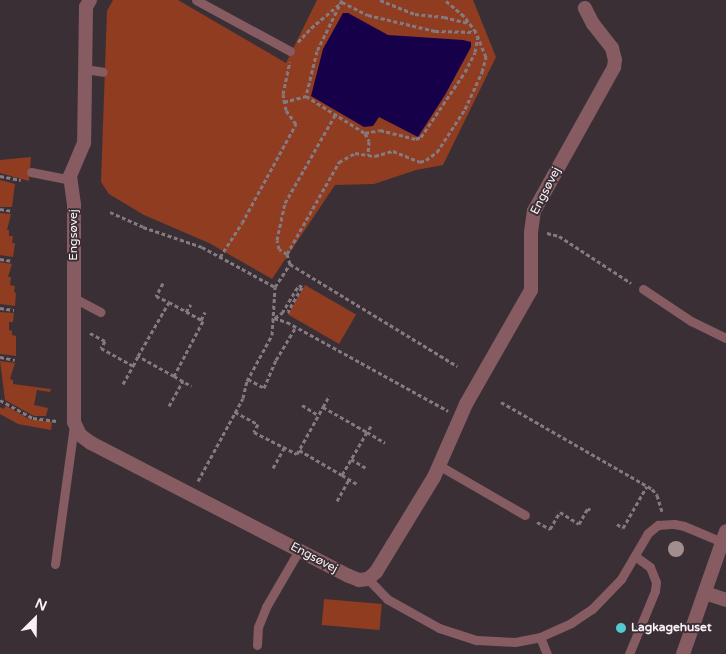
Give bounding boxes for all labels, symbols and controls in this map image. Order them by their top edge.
street label: Engsøvej [528,165,564,217]
street label: Engsøvej [67,209,81,261]
street label: Engsøvej [288,540,340,576]
north arrow [10,594,60,644]
text: N [33,595,50,615]
place label: Lagkagehuset [631,621,711,635]
marker: Lagkagehuset [615,622,627,634]

